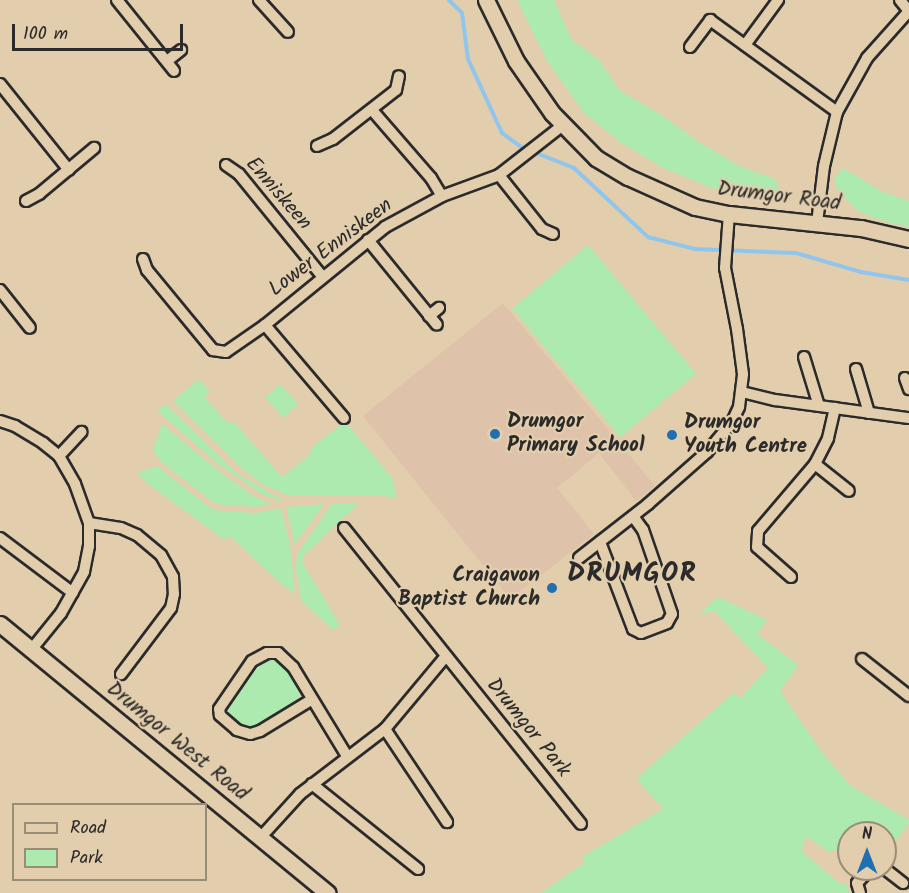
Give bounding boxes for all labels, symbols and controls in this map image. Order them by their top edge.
scale bar [15,12,186,50]
text: 100 m [23,20,68,49]
street label: Enniskeen [239,152,317,236]
street label: Drumgor Road [716,177,842,217]
street label: Lower Enniskeen [264,193,398,303]
place label: Drumgor Primary School [507,409,645,459]
place label: Drumgor Youth Centre [684,410,807,460]
marker: Drumgor Primary School [488,427,502,441]
marker: Drumgor Youth Centre [665,428,679,442]
district label: DRUMGOR [567,558,697,590]
place label: Craigavon Baptist Church [398,563,540,613]
marker: Craigavon Baptist Church [545,581,559,595]
street label: Drumgor Park [480,673,576,783]
street label: Drumgor West Road [101,677,253,807]
legend [12,803,207,881]
text: Road [70,814,106,843]
north arrow [837,821,897,881]
text: N [862,822,872,847]
text: Park [70,844,103,873]

